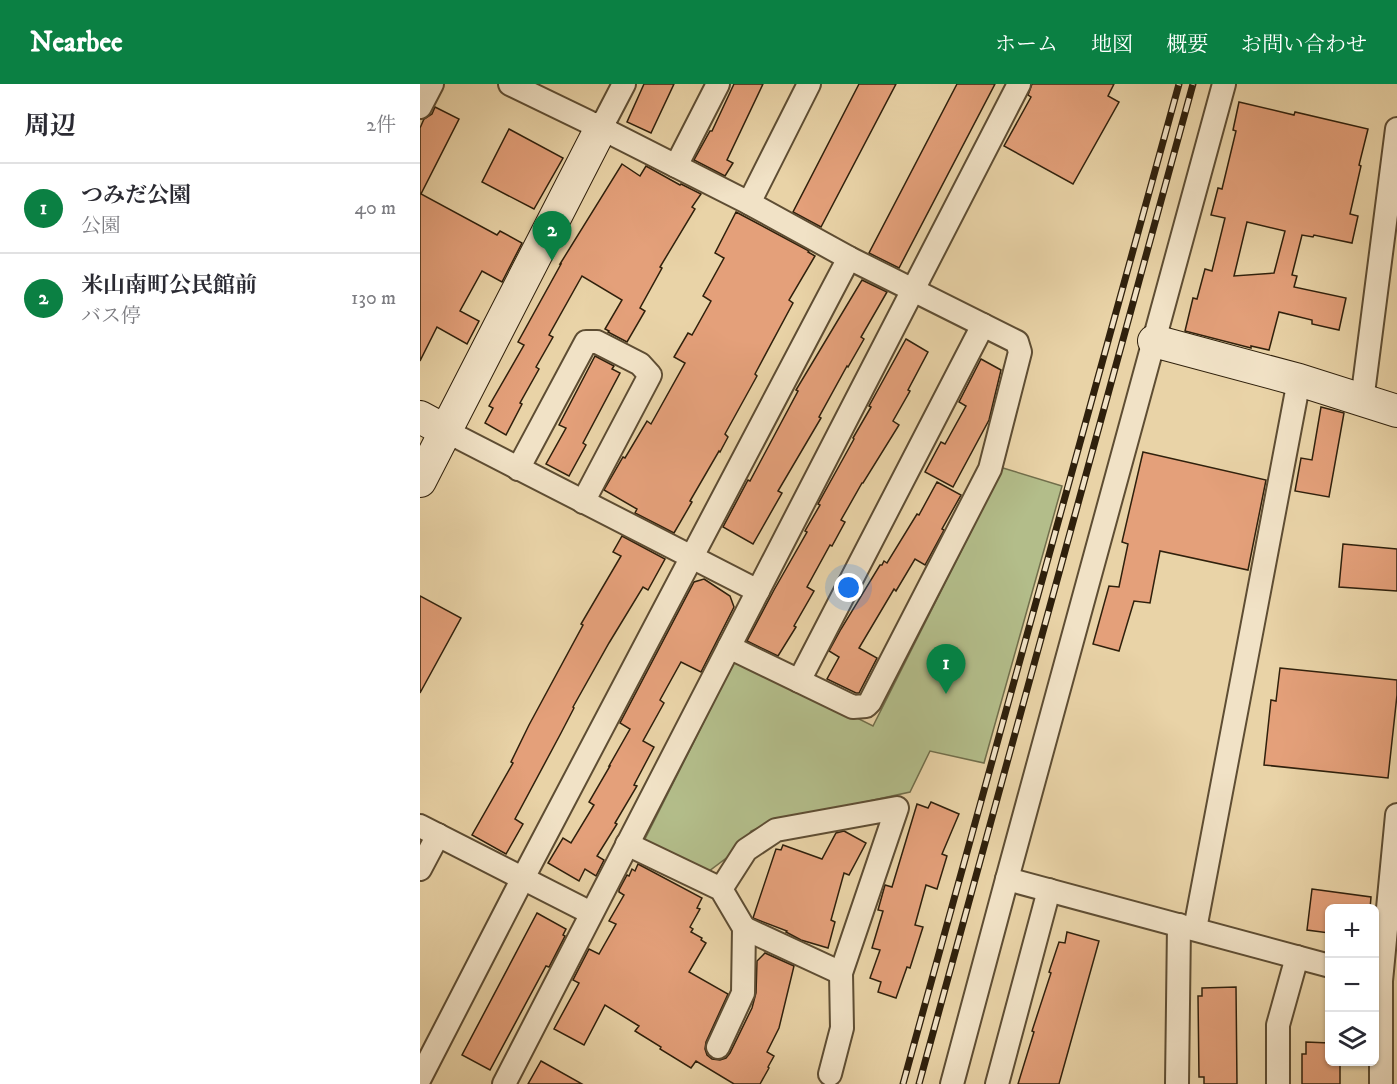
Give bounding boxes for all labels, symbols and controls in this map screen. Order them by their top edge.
text: Nearbee [30,25,123,60]
text: ホーム [995,32,1058,58]
text: 地図 [1091,32,1133,58]
text: 概要 [1166,32,1208,58]
text: お問い合わせ [1241,32,1367,58]
text: 周辺 [24,110,76,143]
text: 2件 [366,113,396,138]
text: つみだ公園 [81,182,191,209]
text: 1 [40,196,47,221]
text: 40 m [354,196,396,221]
pin: 2 [532,212,572,261]
text: 公園 [81,214,121,239]
text: 米山南町公民館前 [81,272,257,299]
text: 2 [39,286,48,311]
text: 130 m [351,286,396,311]
text: バス停 [81,304,141,329]
your location [834,573,863,602]
pin: 1 [926,644,966,694]
map controls [1325,904,1379,1066]
button: + [1325,904,1379,958]
button: − [1325,958,1379,1012]
button: layers [1325,1012,1379,1066]

